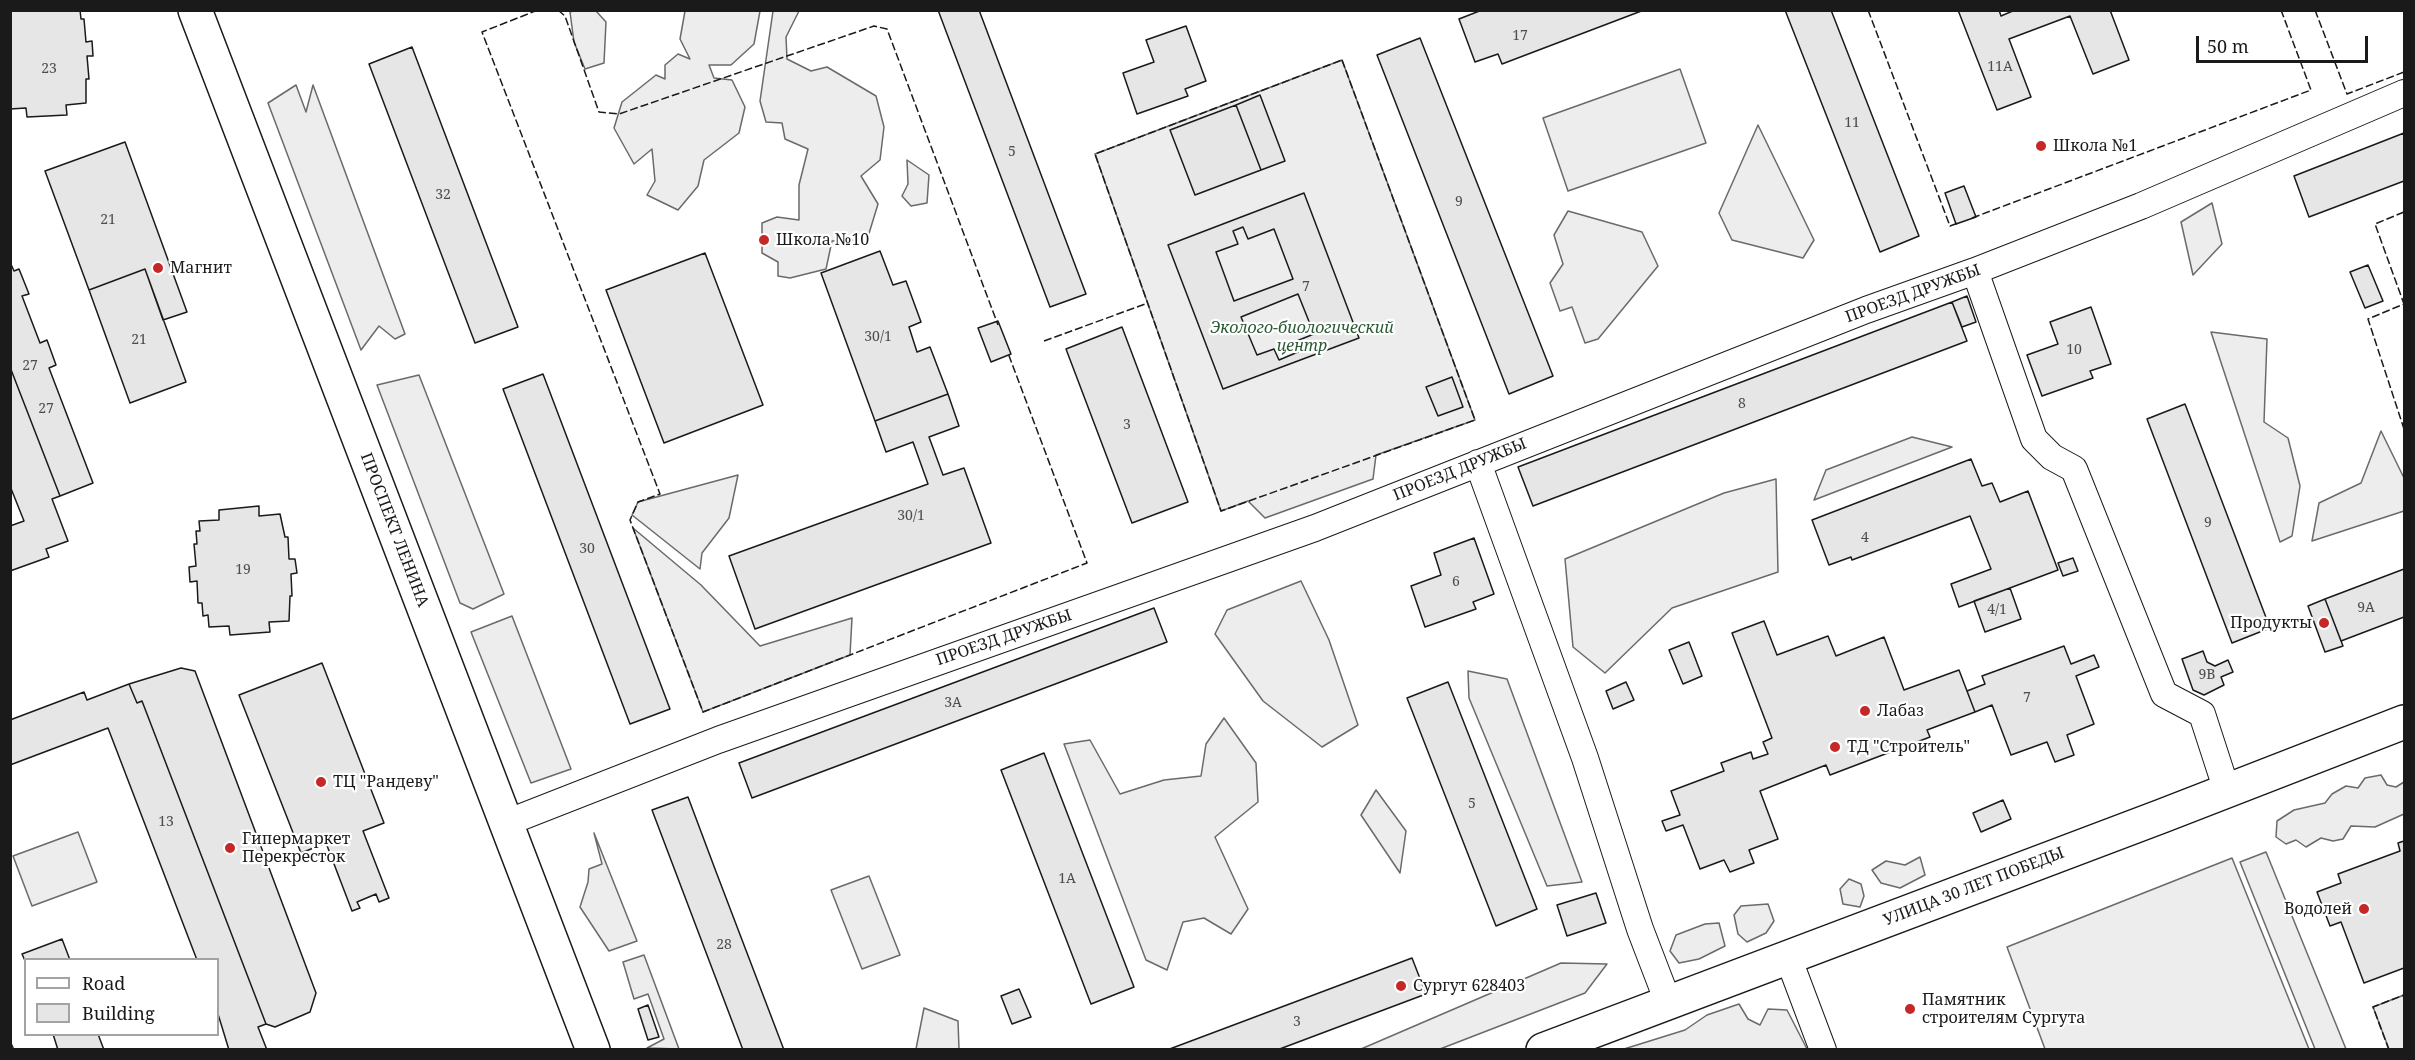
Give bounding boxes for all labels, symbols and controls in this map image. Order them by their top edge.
scale bar [2199,24,2372,62]
house number: 17 [1512,28,1528,44]
text: 50 m [2207,34,2249,58]
house number: 11А [1987,59,2013,75]
house number: 23 [41,61,57,77]
house number: 11 [1844,115,1860,131]
place label: Школа №1 [2053,136,2137,156]
marker: Школа №1 [2034,139,2048,153]
house number: 5 [1008,144,1016,160]
house number: 32 [435,187,451,203]
house number: 9 [1455,194,1463,210]
house number: 21 [100,212,116,228]
place label: Школа №10 [776,230,869,250]
marker: Школа №10 [757,233,771,247]
place label: Магнит [170,258,232,278]
marker: Магнит [151,261,165,275]
street label: ПРОЕЗД ДРУЖБЫ [1843,261,1983,327]
house number: 7 [1302,279,1310,295]
park label: Эколого-биологический центр [1210,318,1394,356]
house number: 30/1 [864,329,892,345]
house number: 21 [131,332,147,348]
house number: 10 [2066,342,2082,358]
house number: 27 [22,358,38,374]
house number: 8 [1738,396,1746,412]
house number: 27 [38,401,54,417]
house number: 3 [1123,417,1131,433]
street label: ПРОЕЗД ДРУЖБЫ [1390,434,1530,506]
street label: ПРОСПЕКТ ЛЕНИНА [356,450,432,610]
house number: 30/1 [897,508,925,524]
house number: 9 [2204,515,2212,531]
house number: 4 [1861,530,1869,546]
house number: 30 [579,541,595,557]
house number: 19 [235,562,251,578]
house number: 6 [1452,574,1460,590]
house number: 9А [2357,600,2375,616]
house number: 4/1 [1987,602,2007,618]
street label: ПРОЕЗД ДРУЖБЫ [934,606,1074,670]
place label: Продукты [2230,613,2312,633]
marker: Продукты [2317,616,2331,630]
house number: 9В [2199,667,2215,683]
house number: 7 [2023,690,2031,706]
house number: 3А [944,695,962,711]
place label: Лабаз [1877,701,1924,721]
marker: Лабаз [1858,704,1872,718]
place label: ТД "Строитель" [1847,737,1970,757]
marker: ТД "Строитель" [1828,740,1842,754]
place label: ТЦ "Рандеву" [333,772,439,792]
marker: ТЦ "Рандеву" [314,775,328,789]
house number: 5 [1468,796,1476,812]
house number: 13 [158,814,174,830]
place label: Гипермаркет Перекресток [242,829,350,867]
marker: Гипермаркет Перекресток [223,841,237,855]
street label: УЛИЦА 30 ЛЕТ ПОБЕДЫ [1881,844,2067,930]
house number: 1А [1058,871,1076,887]
place label: Водолей [2284,899,2352,919]
marker: Водолей [2357,902,2371,916]
house number: 28 [716,937,732,953]
legend [24,958,219,1036]
text: Road [82,971,125,995]
place label: Сургут 628403 [1413,976,1525,996]
marker: Сургут 628403 [1394,979,1408,993]
place label: Памятник строителям Сургута [1922,990,2085,1028]
text: Building [82,1001,155,1025]
marker: Памятник строителям Сургута [1903,1002,1917,1016]
house number: 3 [1293,1014,1301,1030]

